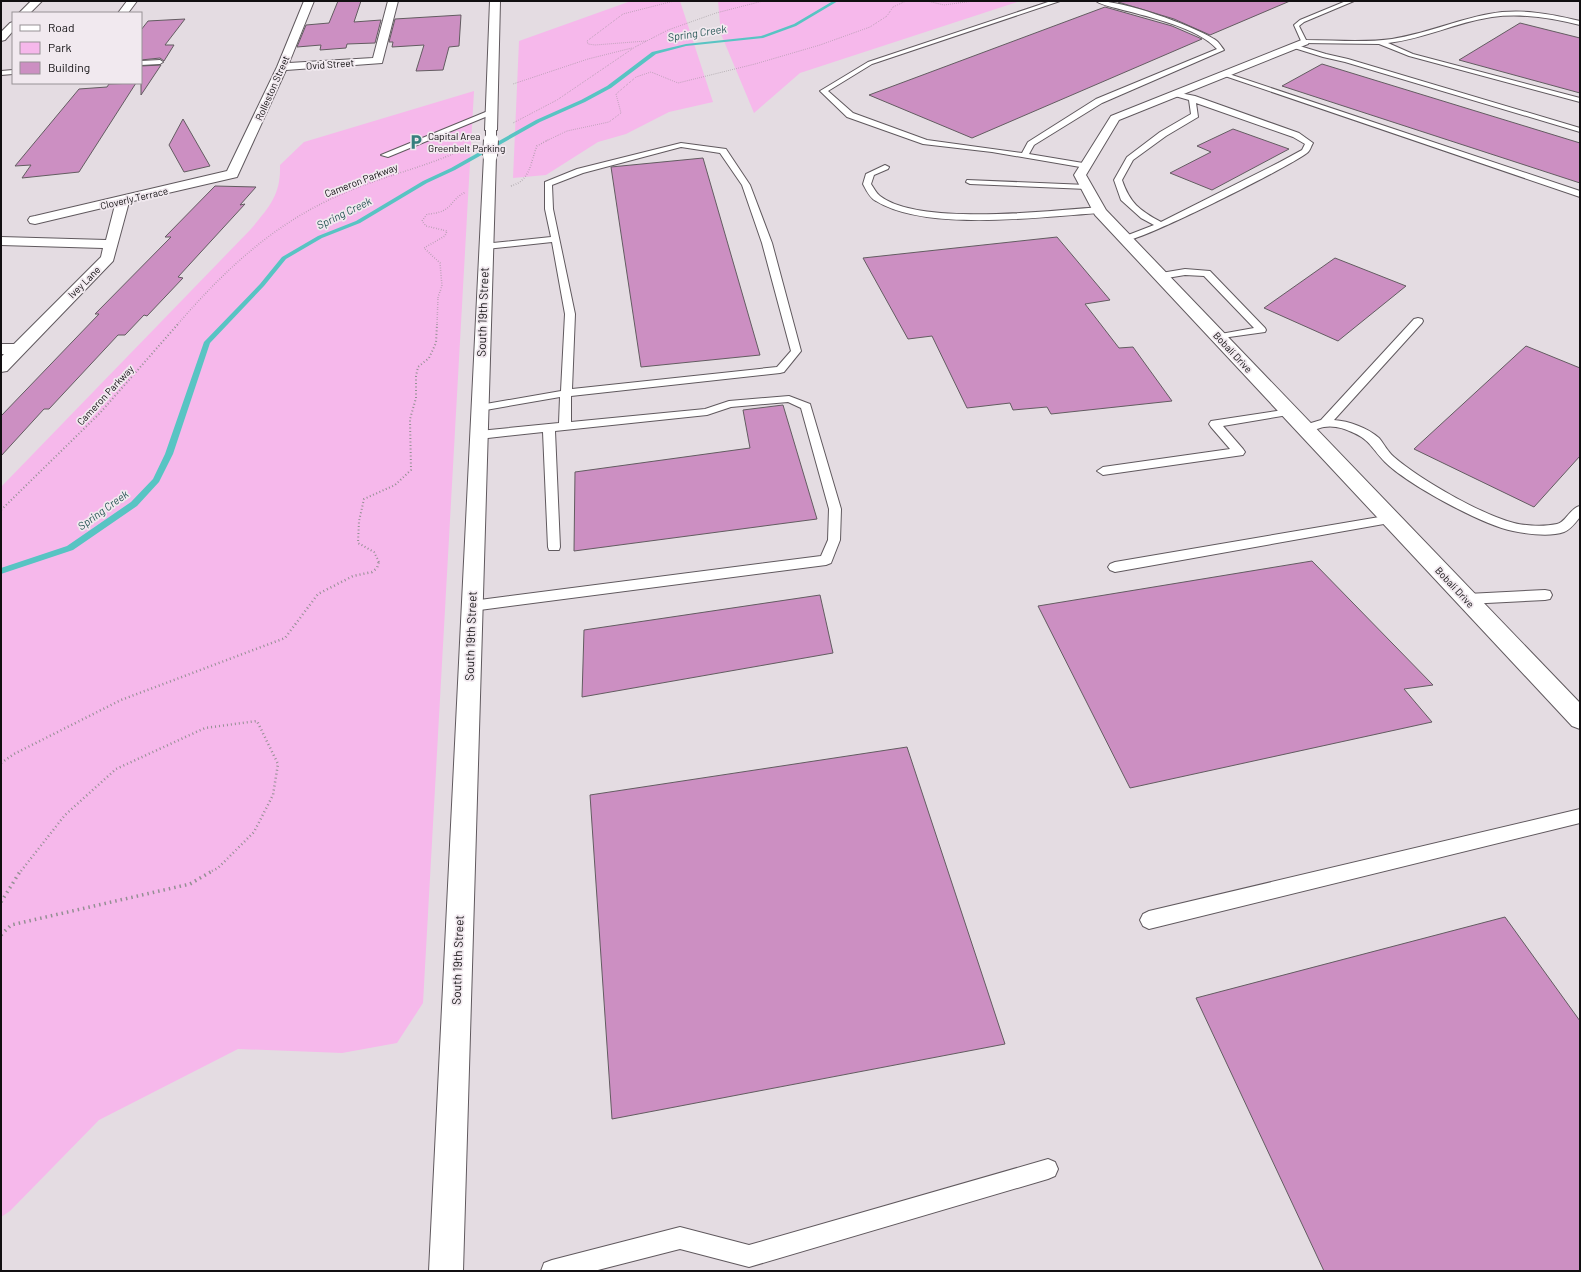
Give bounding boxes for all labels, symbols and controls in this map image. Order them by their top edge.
legend [12,12,142,84]
text: Road [48,20,75,34]
water label: Spring Creek [667,21,728,44]
text: Park [48,40,72,54]
street label: Rolleston Street [252,53,292,122]
street label: Ovid Street [305,56,355,72]
text: Building [48,60,90,74]
place label: Capital Area Greenbelt Parking [428,130,505,154]
parking icon: Capital Area Greenbelt Parking [407,133,425,151]
street label: Cameron Parkway [323,160,400,199]
street label: Cloverly Terrace [99,184,169,212]
water label: Spring Creek [314,193,374,231]
street label: Ivey Lane [65,263,103,301]
street label: South 19th Street [473,267,491,357]
street label: Bobali Drive [1211,329,1255,375]
street label: Cameron Parkway [74,362,136,427]
water label: Spring Creek [75,487,131,532]
street label: Bobali Drive [1433,564,1477,610]
street label: South 19th Street [461,591,479,681]
street label: South 19th Street [448,915,466,1005]

